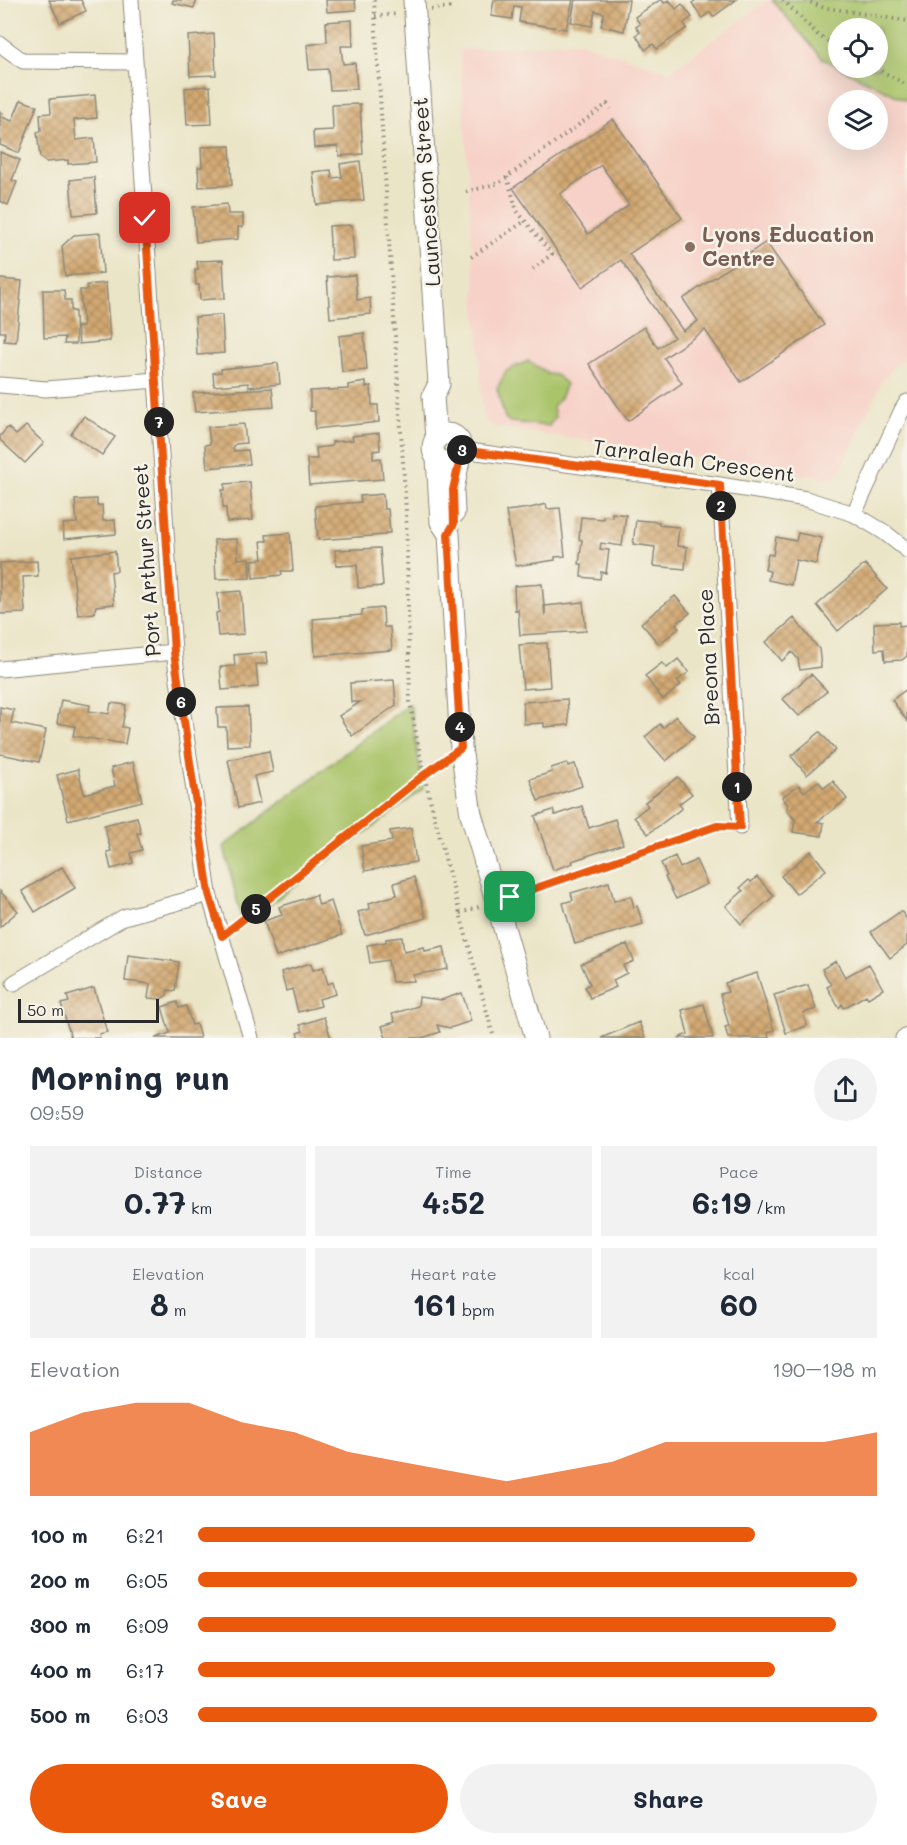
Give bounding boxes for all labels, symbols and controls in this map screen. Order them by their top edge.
map controls [828,18,888,150]
button: locate [828,18,888,78]
button: layers [828,90,888,150]
street label: Launceston Street [405,97,446,288]
pin [119,192,170,243]
icon: check [128,201,161,234]
place label: Lyons Education Centre [702,220,874,271]
marker: Lyons Education Centre [683,240,697,254]
pin: 7 [144,407,174,437]
text: 7 [155,411,163,432]
street label: Tarraleah Crescent [591,432,797,487]
pin: 3 [447,435,477,465]
text: 3 [457,439,467,460]
street label: Port Arthur Street [125,463,166,658]
pin: 2 [706,491,736,521]
text: 2 [717,495,725,516]
street label: Breona Place [690,588,725,726]
pin: 6 [166,687,196,717]
text: 6 [176,691,186,712]
pin: 4 [445,712,475,742]
text: 4 [455,716,465,737]
pin: 1 [722,772,752,802]
text: 1 [733,776,741,797]
pin [484,871,535,922]
icon: arrive [493,880,526,913]
pin: 5 [241,894,271,924]
text: 5 [251,898,261,919]
scale bar [18,996,159,1024]
text: 50 m [27,999,64,1020]
text: Morning run [30,1055,230,1098]
button: share [814,1058,877,1121]
text: 09:59 [30,1099,84,1125]
text: Distance [134,1161,203,1182]
text: Time [435,1161,472,1182]
text: Pace [719,1161,758,1182]
text: 0.77 [124,1182,186,1222]
text: 4:52 [422,1182,485,1222]
text: 6:19 [692,1182,751,1222]
text: km [186,1197,212,1218]
text: /km [751,1197,786,1218]
text: Elevation [132,1263,204,1284]
text: Heart rate [410,1263,497,1284]
text: kcal [723,1263,755,1284]
text: 8 [150,1284,169,1324]
text: 161 [412,1284,457,1324]
text: 60 [720,1284,758,1324]
text: m [169,1299,186,1320]
text: bpm [457,1299,495,1320]
text: Elevation [30,1356,120,1382]
text: 190–198 m [772,1356,877,1382]
text: 100 m [30,1522,88,1548]
text: 6:21 [126,1522,164,1548]
text: 200 m [30,1567,90,1593]
text: 6:05 [126,1567,168,1593]
text: 300 m [30,1612,91,1638]
text: 6:09 [126,1612,168,1638]
text: 400 m [30,1657,91,1683]
text: 6:17 [126,1657,164,1683]
text: 500 m [30,1702,90,1728]
text: 6:03 [126,1702,168,1728]
button: Save [30,1764,448,1833]
button: Share [460,1764,877,1833]

